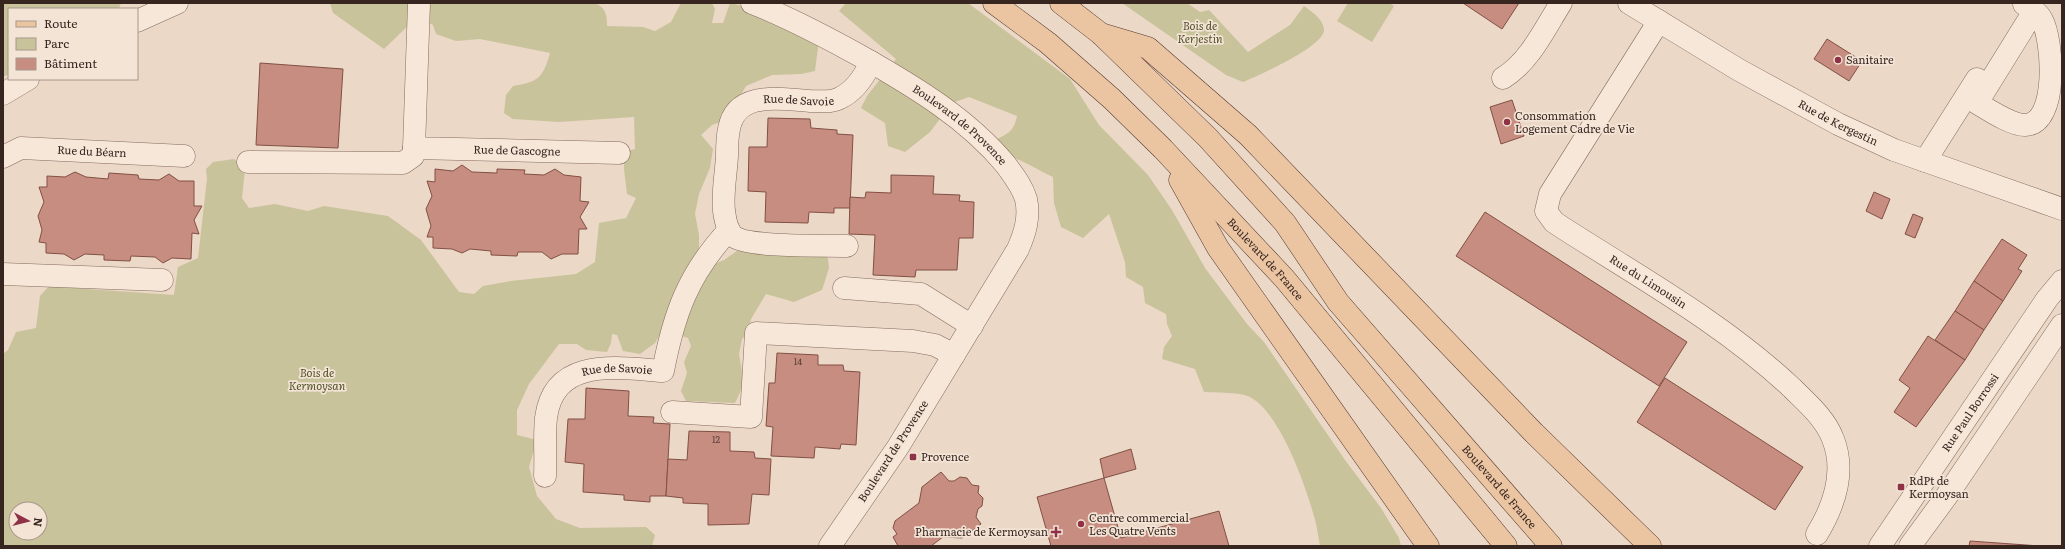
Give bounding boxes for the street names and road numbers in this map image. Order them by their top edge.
street label: Boulevard de Provence [910,80,1012,168]
street label: Rue de Savoie [762,90,835,108]
street label: Rue de Kergestin [1796,95,1881,149]
street label: Rue de Gascogne [473,140,561,159]
street label: Rue du Béarn [57,141,127,160]
street label: Boulevard de France [1224,214,1308,303]
street label: Rue du Limousin [1607,250,1691,311]
street label: Rue de Savoie [579,359,653,379]
street label: Rue Paul Borrossi [1937,369,2002,454]
street label: Boulevard de Provence [853,396,931,505]
street label: Boulevard de France [1459,441,1541,532]

